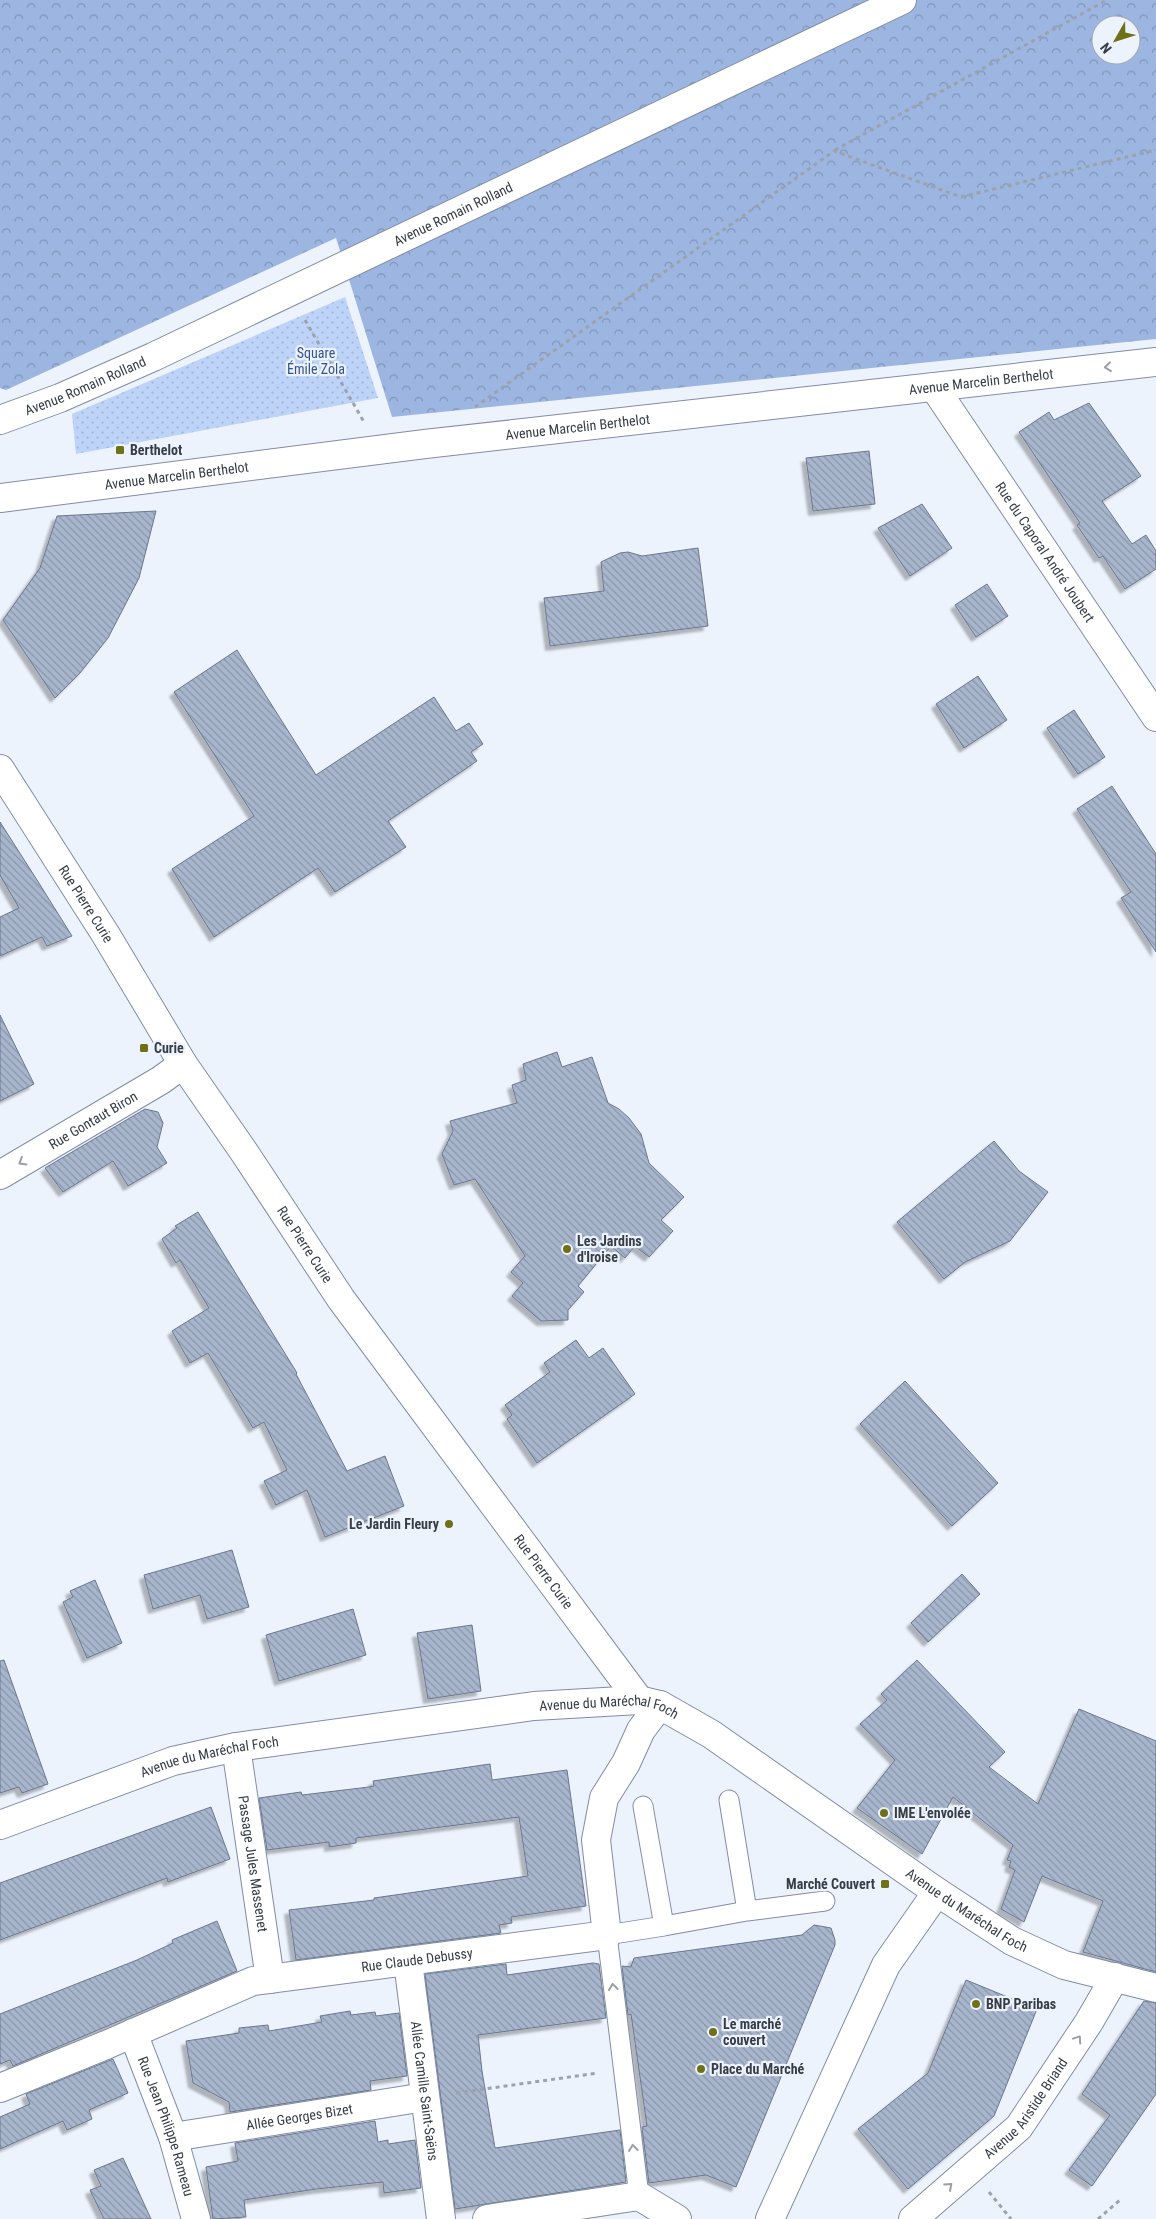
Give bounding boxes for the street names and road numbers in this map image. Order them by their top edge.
street label: Avenue Romain Rolland [391,179,515,249]
street label: Avenue Romain Rolland [23,353,148,418]
street label: Avenue Marcelin Berthelot [908,366,1054,398]
street label: Avenue Marcelin Berthelot [505,411,651,443]
street label: Avenue Marcelin Berthelot [104,458,250,493]
street label: Rue du Caporal André Joubert [992,479,1098,625]
street label: Rue Pierre Curie [56,862,117,946]
street label: Rue Gontaut Biron [46,1088,140,1152]
street label: Rue Pierre Curie [274,1203,336,1286]
street label: Rue Pierre Curie [511,1531,577,1612]
street label: Avenue du Maréchal Foch [539,1692,682,1722]
street label: Avenue du Maréchal Foch [138,1733,280,1780]
street label: Passage Jules Massenet [235,1794,271,1933]
street label: Avenue du Maréchal Foch [903,1865,1030,1955]
street label: Rue Claude Debussy [360,1945,474,1975]
street label: Allée Camille Saint-Saëns [408,2020,441,2162]
street label: Rue Jean Philippe Rameau [135,2054,197,2198]
street label: Avenue Aristide Briand [981,2055,1071,2162]
street label: Allée Georges Bizet [245,2101,354,2133]

